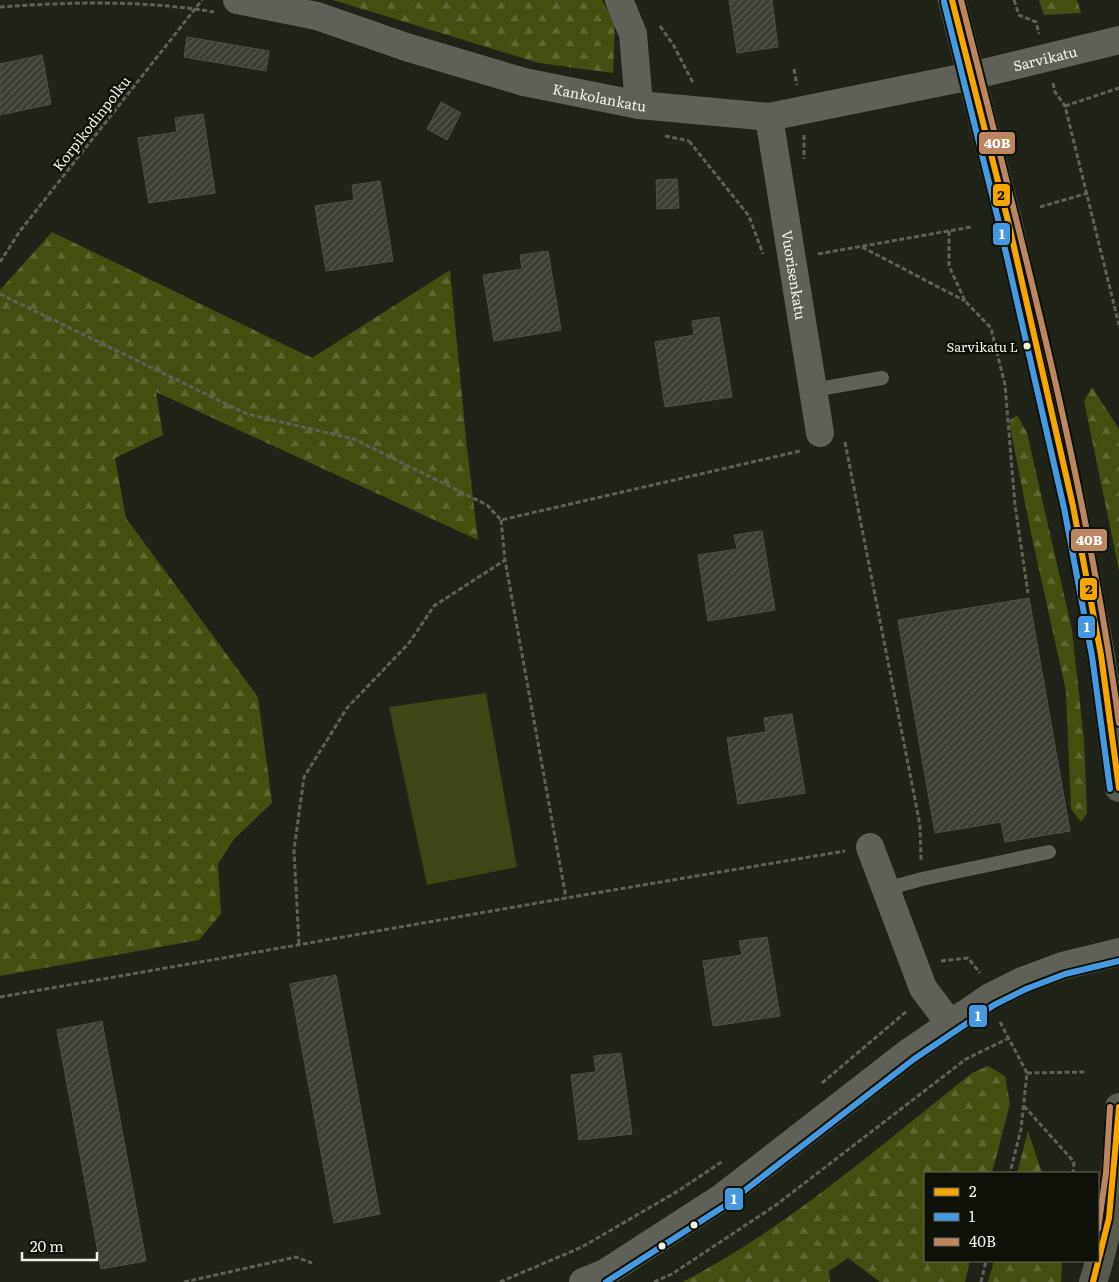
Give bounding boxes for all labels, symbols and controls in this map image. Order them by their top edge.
street label: Sarvikatu [1011,41,1079,75]
street label: Korpikodinpolku [47,71,135,175]
street label: Kankolankatu [551,78,647,116]
line badge: 40B [978,131,1016,155]
text: 40B [984,132,1011,152]
line badge: 2 [992,183,1011,207]
text: 2 [997,184,1005,204]
line badge: 1 [992,222,1011,246]
text: 1 [999,223,1005,243]
street label: Vuorisenkatu [777,229,812,321]
place label: Sarvikatu L [947,337,1018,356]
marker: Sarvikatu L [1022,341,1032,351]
line badge: 40B [1070,528,1108,552]
text: 40B [1076,529,1103,549]
line badge: 2 [1079,577,1098,601]
text: 2 [1085,578,1093,598]
line badge: 1 [1077,615,1096,639]
text: 1 [1084,616,1090,636]
line badge: 1 [968,1004,988,1028]
text: 1 [975,1005,981,1025]
legend [924,1172,1099,1262]
text: 2 [969,1179,977,1202]
line badge: 1 [724,1187,744,1211]
text: 1 [731,1188,737,1208]
text: 1 [969,1204,975,1227]
unlabelled marker [689,1220,699,1230]
text: 40B [969,1229,996,1252]
scale bar [22,1230,98,1262]
text: 20 m [30,1234,64,1257]
unlabelled marker [657,1241,667,1251]

